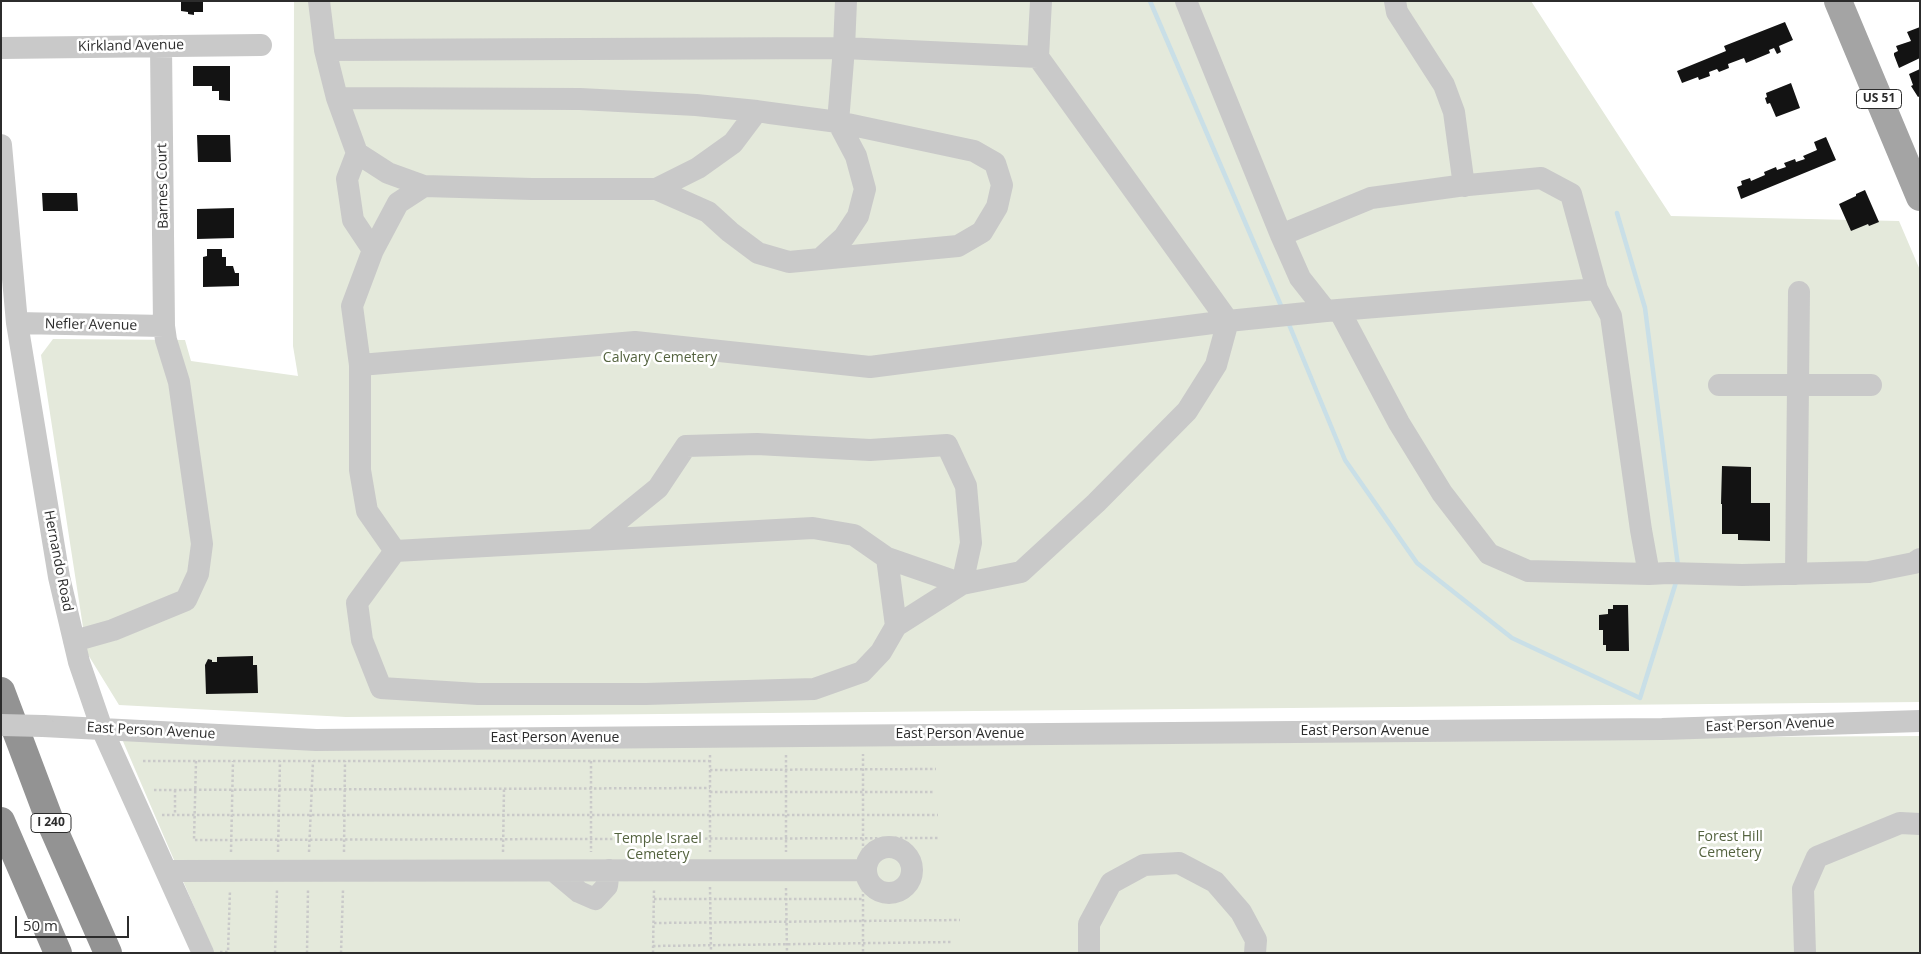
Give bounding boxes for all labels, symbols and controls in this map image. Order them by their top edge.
street label: Kirkland Avenue [78,37,184,55]
road number: US 51 [1856,90,1902,108]
street label: Barnes Court [154,143,172,229]
street label: Nefler Avenue [45,316,137,334]
park label: Calvary Cemetery [603,350,717,366]
street label: Hernando Road [40,509,76,613]
street label: East Person Avenue [1705,714,1835,736]
street label: East Person Avenue [86,719,216,743]
street label: East Person Avenue [1301,723,1429,739]
street label: East Person Avenue [896,726,1024,742]
street label: East Person Avenue [491,730,619,746]
road number: I 240 [31,814,71,832]
park label: Forest Hill Cemetery [1697,829,1763,862]
park label: Temple Israel Cemetery [614,831,702,864]
scale bar [18,906,131,938]
text: 50 m [23,915,58,935]

